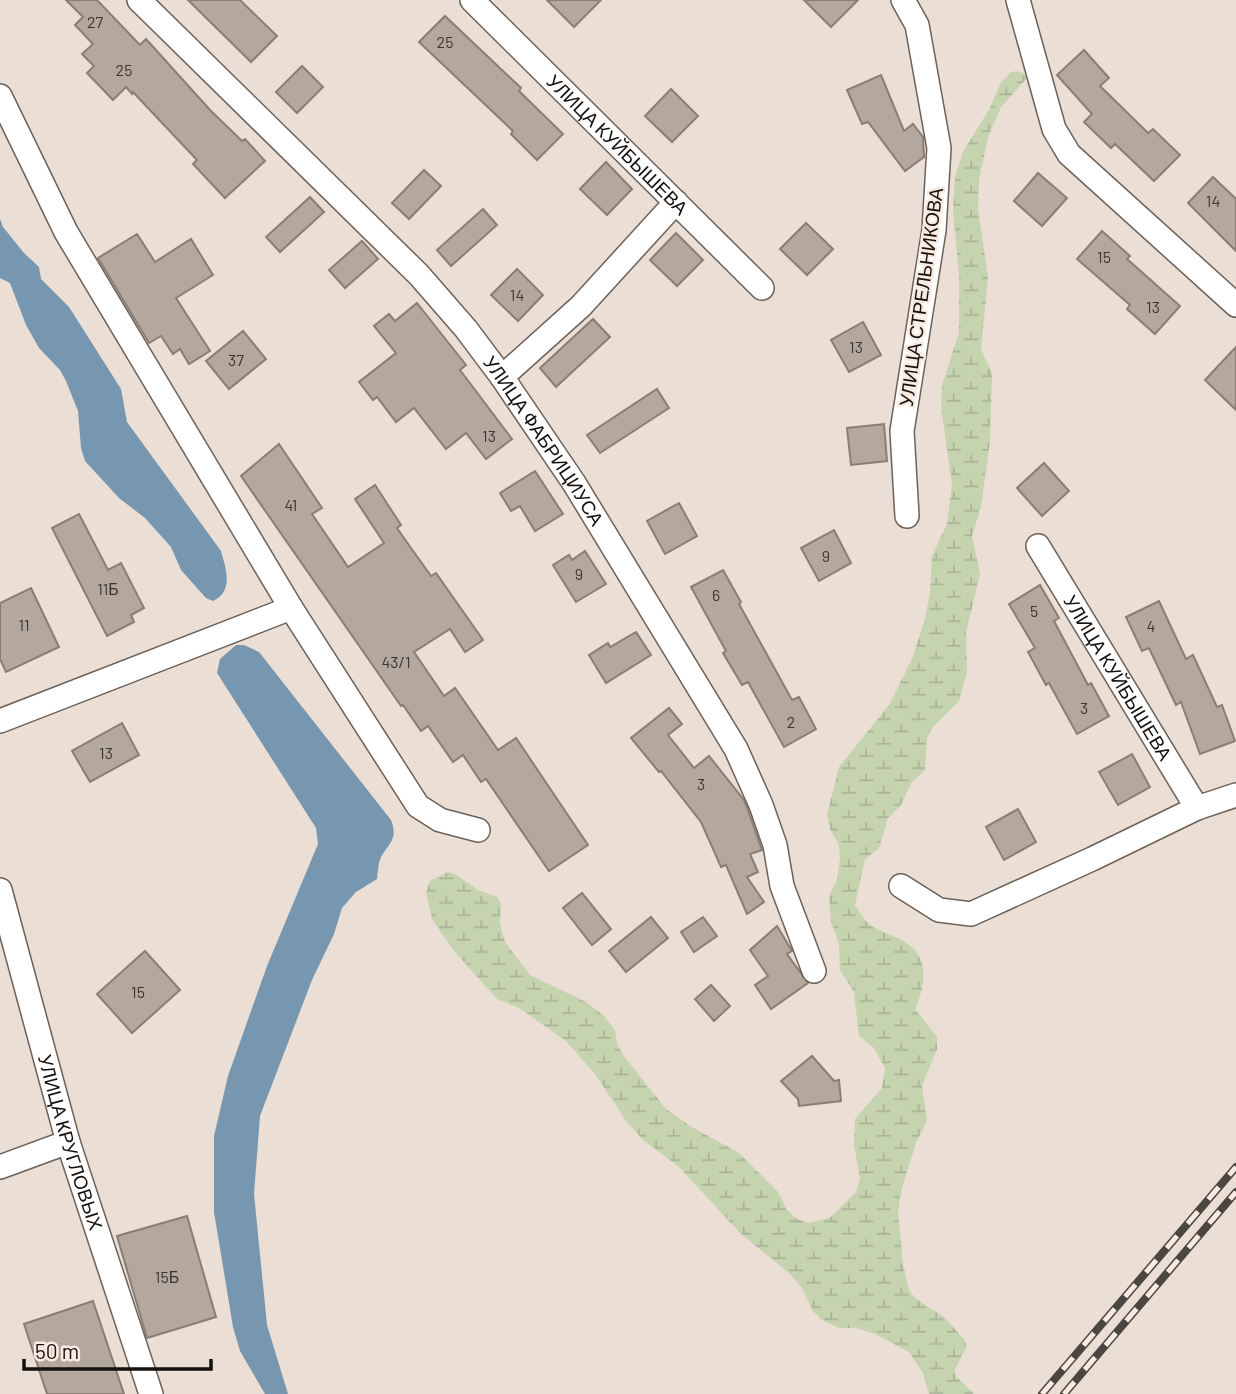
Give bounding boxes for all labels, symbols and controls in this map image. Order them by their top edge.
house number: 27 [87,12,103,31]
house number: 25 [437,32,453,51]
house number: 25 [116,60,132,79]
street label: УЛИЦА КУЙБЫШЕВА [543,69,693,219]
street label: УЛИЦА СТРЕЛЬНИКОВА [894,186,947,408]
house number: 14 [1206,191,1220,210]
house number: 15 [1097,247,1111,266]
house number: 14 [510,285,524,304]
house number: 13 [1146,297,1160,316]
house number: 13 [849,337,863,356]
house number: 37 [228,350,244,369]
street label: УЛИЦА ФАБРИЦИУСА [479,351,609,530]
house number: 13 [482,426,496,445]
house number: 41 [285,495,297,514]
house number: 9 [822,546,830,565]
house number: 9 [575,564,583,583]
house number: 11Б [97,579,119,598]
house number: 6 [712,585,720,604]
street label: УЛИЦА КУЙБЫШЕВА [1059,591,1177,765]
house number: 5 [1030,601,1038,620]
house number: 11 [18,615,30,634]
house number: 4 [1147,616,1155,635]
house number: 43/1 [381,652,411,671]
house number: 3 [1080,698,1088,717]
house number: 2 [787,712,795,731]
house number: 13 [99,743,113,762]
house number: 3 [697,774,705,793]
house number: 15 [131,982,145,1001]
street label: УЛИЦА КРУГЛОВЫХ [34,1052,108,1233]
house number: 15Б [155,1267,179,1286]
scale bar [24,1328,212,1372]
text: 50 m [35,1338,79,1363]

